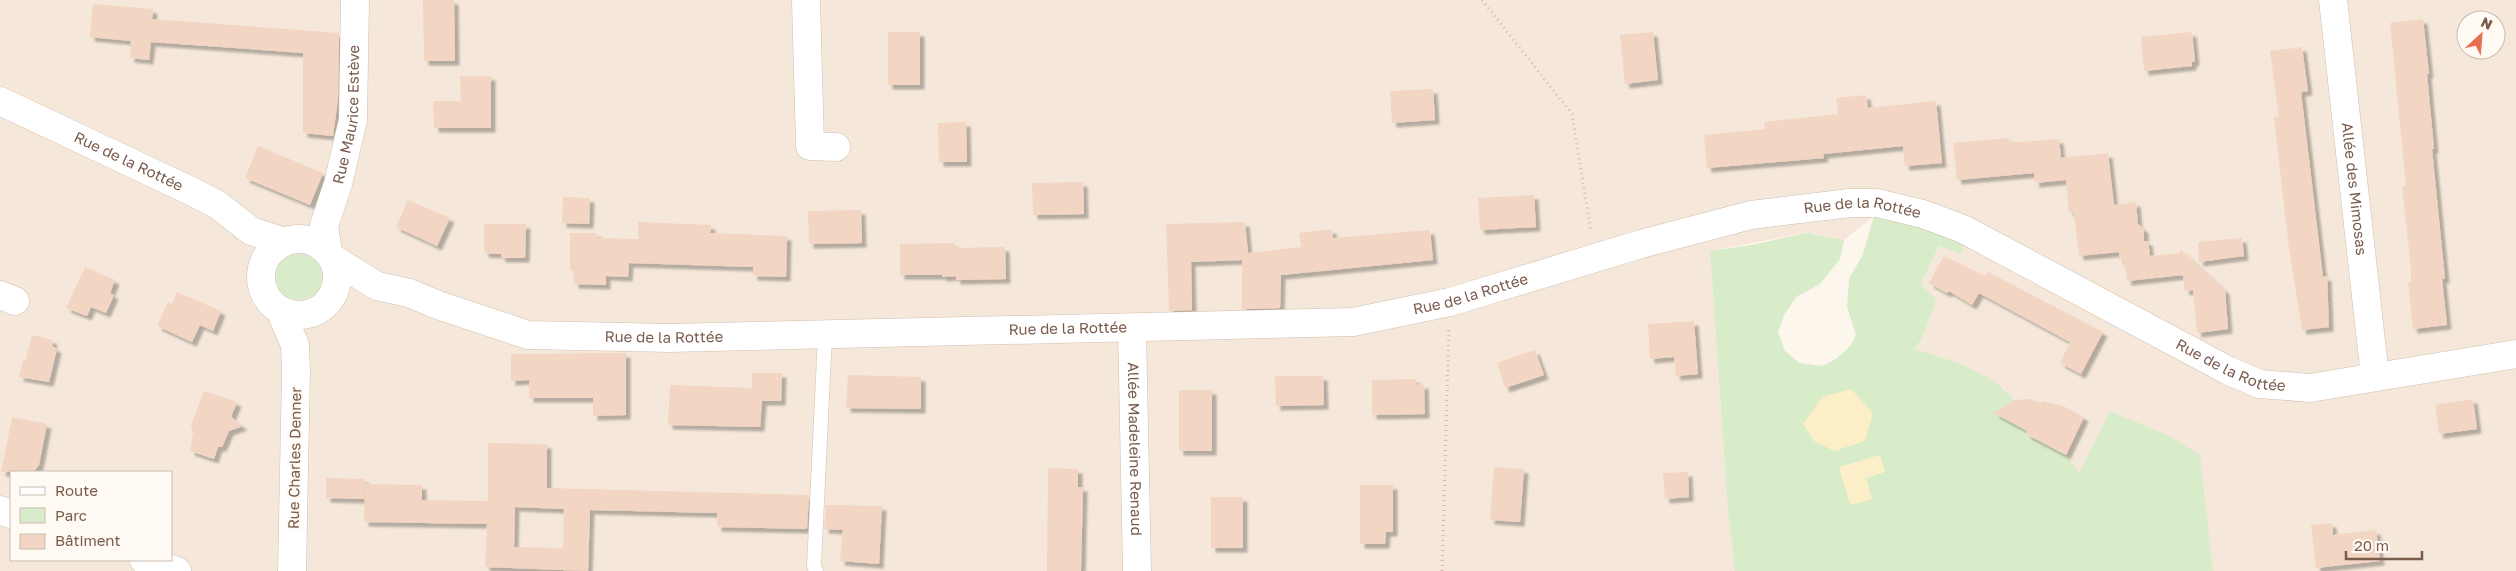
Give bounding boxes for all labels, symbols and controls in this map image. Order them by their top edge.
north arrow [2456,10,2506,60]
text: N [2478,13,2495,33]
street label: Rue Maurice Estève [328,44,362,186]
street label: Allée des Mimosas [2339,121,2371,256]
street label: Rue de la Rottée [71,127,187,194]
street label: Rue de la Rottée [1802,192,1923,221]
street label: Rue de la Rottée [1411,269,1530,317]
street label: Rue de la Rottée [1008,317,1128,338]
street label: Rue de la Rottée [605,327,724,346]
street label: Rue de la Rottée [2173,334,2287,394]
street label: Allée Madeleine Renaud [1125,362,1146,536]
street label: Rue Charles Denner [284,386,304,529]
legend [10,471,172,561]
text: Route [55,481,98,499]
text: Parc [55,506,87,524]
scale bar [2346,528,2422,560]
text: Bâtiment [55,531,120,549]
text: 20 m [2354,536,2389,554]

